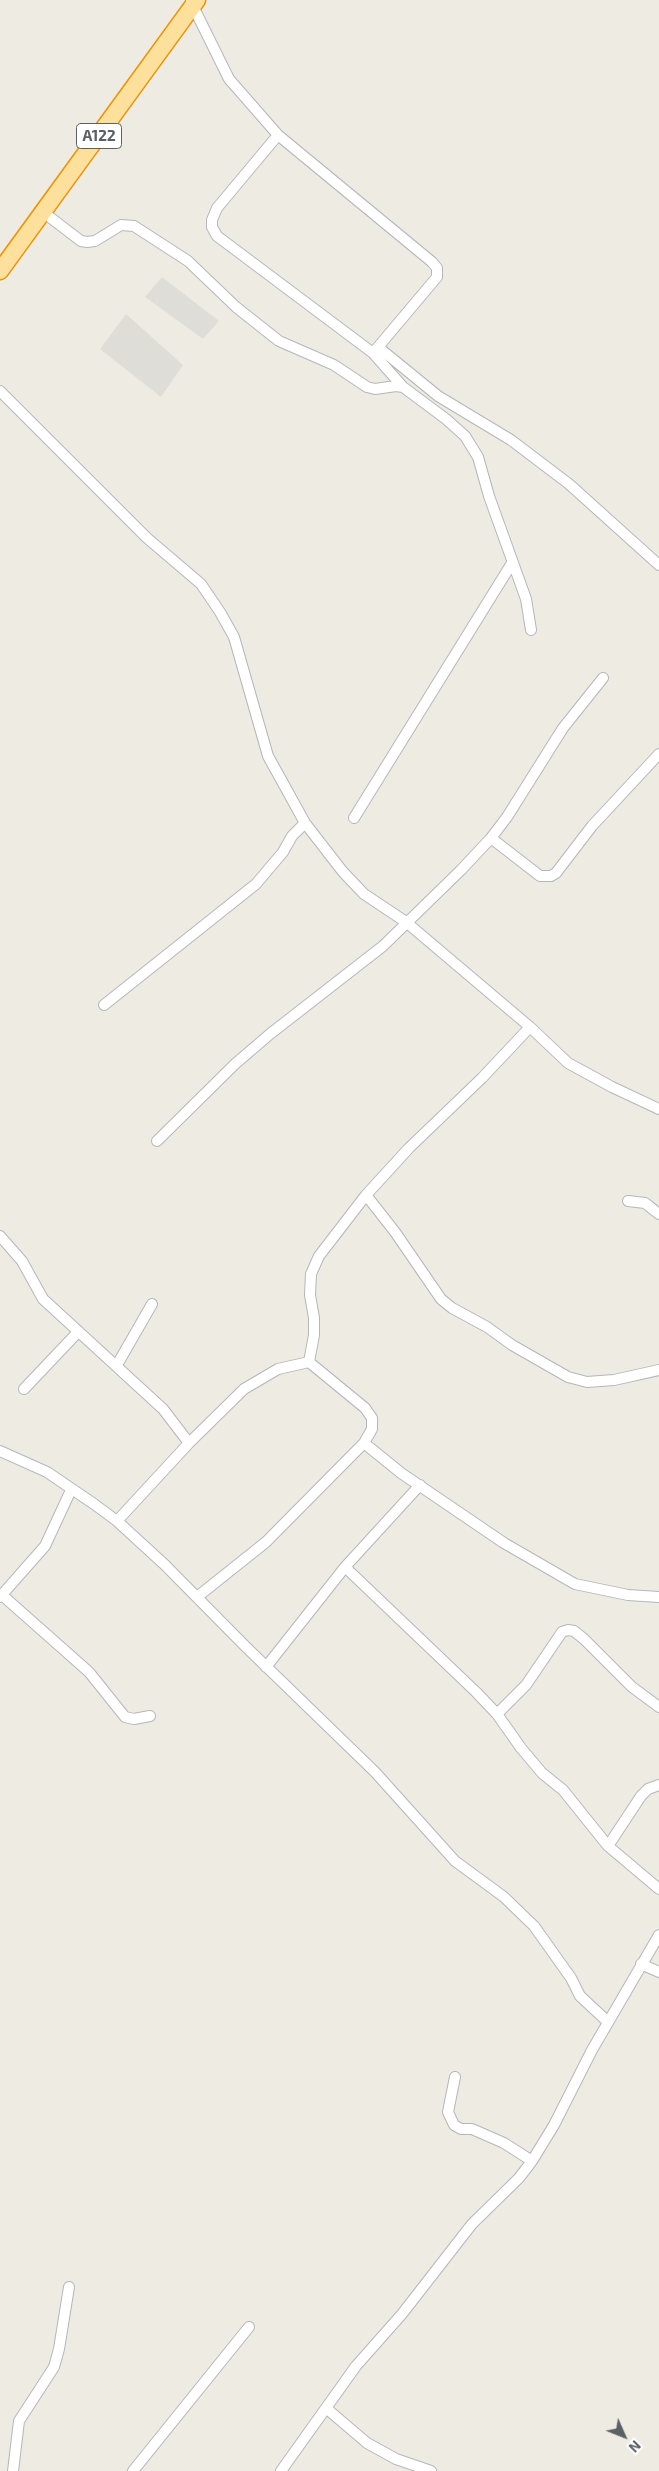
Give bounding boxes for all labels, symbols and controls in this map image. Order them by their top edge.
road number: A122 [76,124,122,148]
north arrow [599,2411,649,2461]
text: N [626,2437,645,2456]

